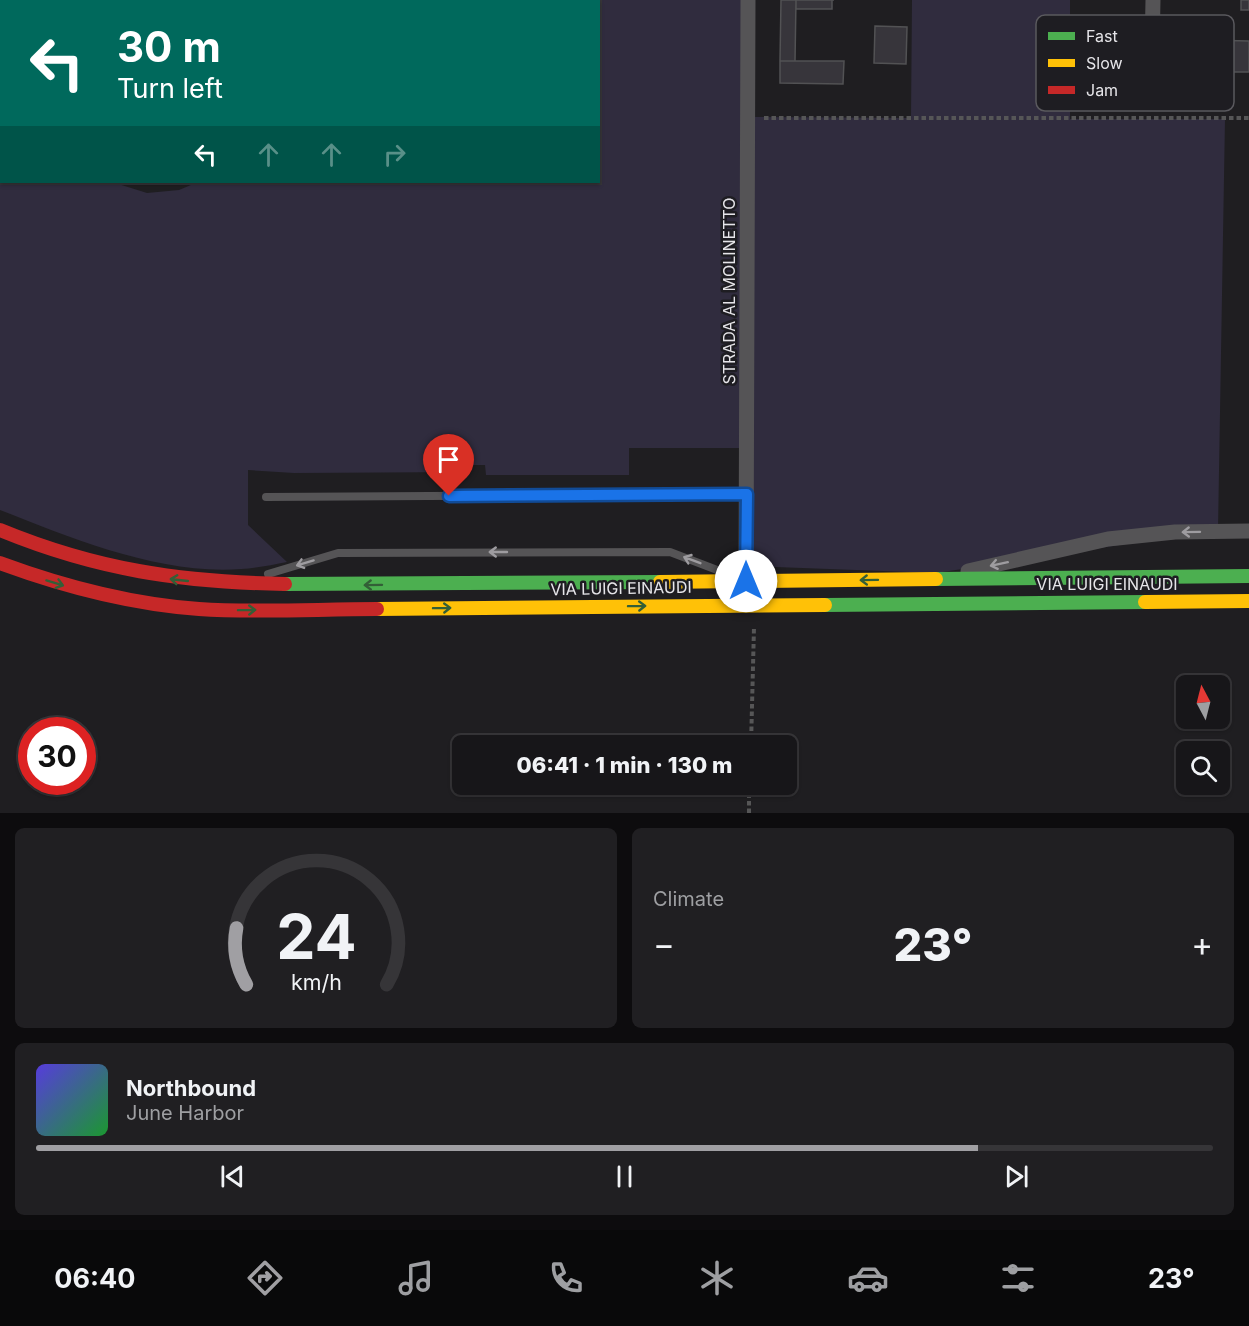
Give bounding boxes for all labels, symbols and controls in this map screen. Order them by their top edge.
legend [1036,15,1234,111]
text: 30 m [117,21,221,72]
icon: left [18,24,96,102]
text: Fast [1086,26,1118,46]
text: Slow [1086,53,1123,73]
text: Turn left [117,72,223,105]
text: Jam [1086,80,1118,100]
icon: left [189,138,222,171]
icon: ahead [252,138,285,171]
icon: ahead [315,138,348,171]
icon: right [378,138,411,171]
street label: STRADA AL MOLINETTO [719,197,739,385]
pin [423,434,474,496]
icon: arrive [432,443,465,476]
one-way arrow [1181,526,1201,538]
one-way arrow [489,546,509,558]
position arrow [714,549,778,613]
one-way arrow [683,554,702,565]
one-way arrow [296,558,315,569]
one-way arrow [989,559,1009,570]
one-way arrow [169,574,189,585]
one-way arrow [860,574,880,586]
street label: VIA LUIGI EINAUDI [1036,574,1178,594]
street label: VIA LUIGI EINAUDI [550,577,692,599]
one-way arrow [45,578,64,589]
one-way arrow [363,579,383,591]
one-way arrow [627,600,647,612]
one-way arrow [432,602,452,614]
one-way arrow [237,604,257,616]
north arrow [1176,675,1230,729]
map controls [1176,675,1230,795]
speed limit sign: 30 [18,717,96,795]
button: search [1176,741,1230,795]
text: 06:41 · 1 min · 130 m [517,752,732,778]
text: Climate [653,887,724,911]
text: 24 [276,899,356,974]
text: 23° [894,917,972,972]
text: − [653,924,675,964]
text: + [1191,924,1213,964]
text: km/h [291,969,341,995]
text: Northbound [126,1075,256,1101]
text: June Harbor [126,1101,244,1125]
icon: previous [216,1160,249,1193]
icon: pause [608,1160,641,1193]
icon: next [1000,1160,1033,1193]
icon: directions [244,1257,286,1299]
icon: music [395,1257,437,1299]
icon: phone [545,1257,587,1299]
icon: climate [696,1257,738,1299]
icon: car [847,1257,889,1299]
icon: filters [997,1257,1039,1299]
text: 06:40 [54,1262,136,1295]
text: 23° [1148,1262,1195,1295]

